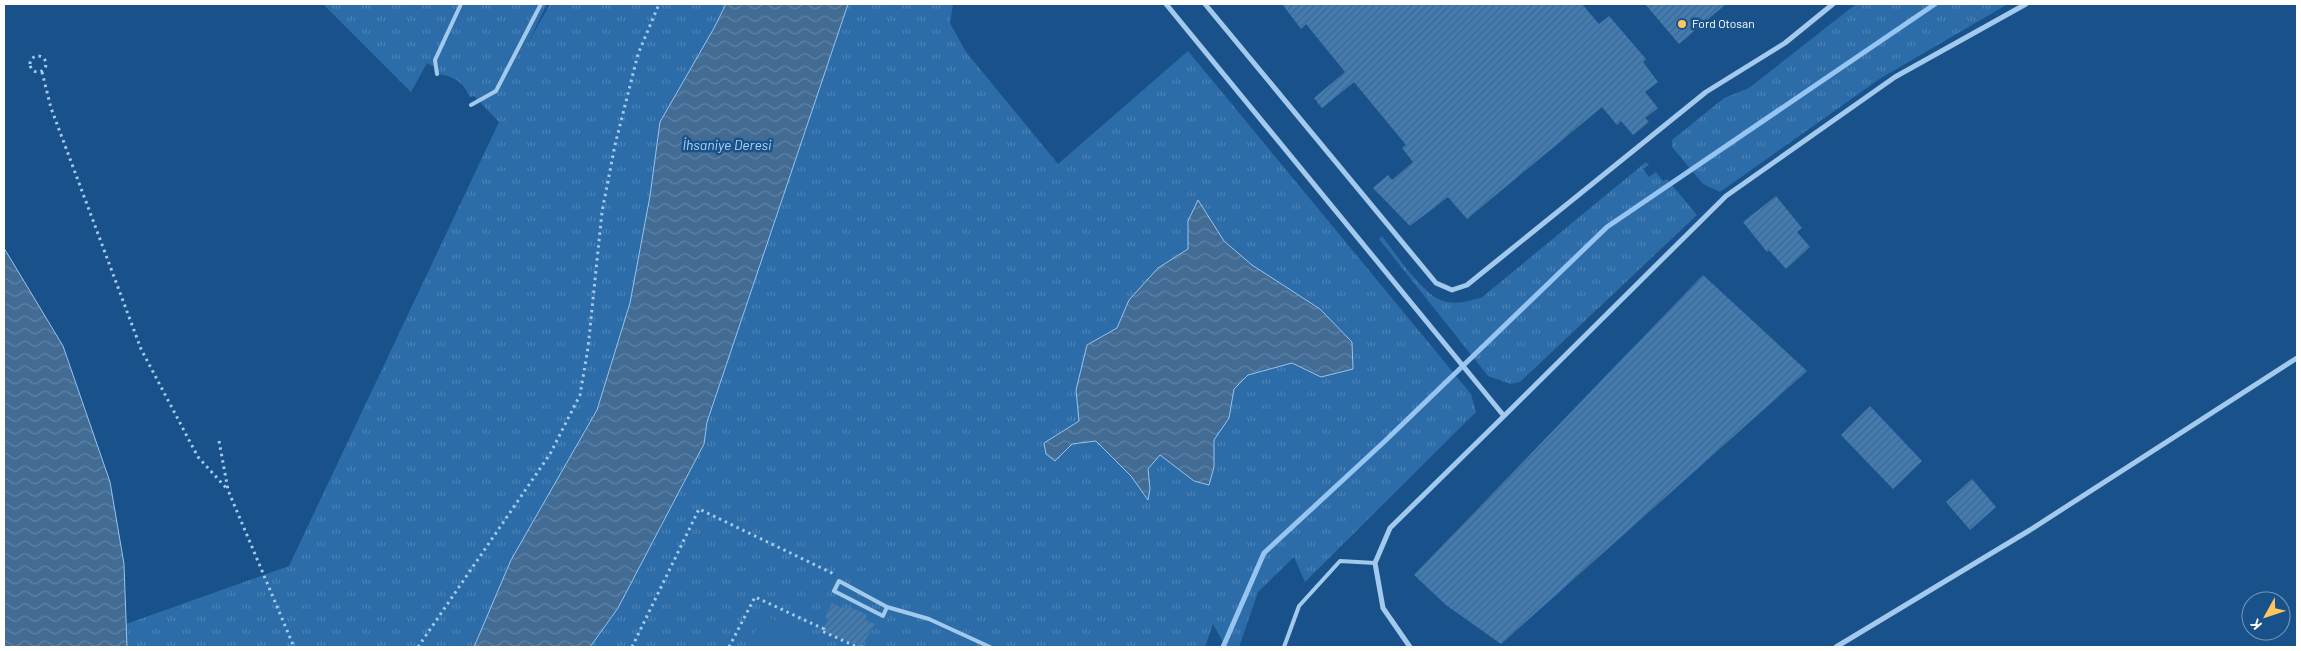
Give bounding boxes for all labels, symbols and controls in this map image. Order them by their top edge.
place label: Ford Otosan [1692,16,1755,30]
marker: Ford Otosan [1676,18,1688,30]
water label: İhsaniye Deresi [682,136,772,153]
north arrow [2241,591,2291,641]
text: K [2246,616,2265,633]

